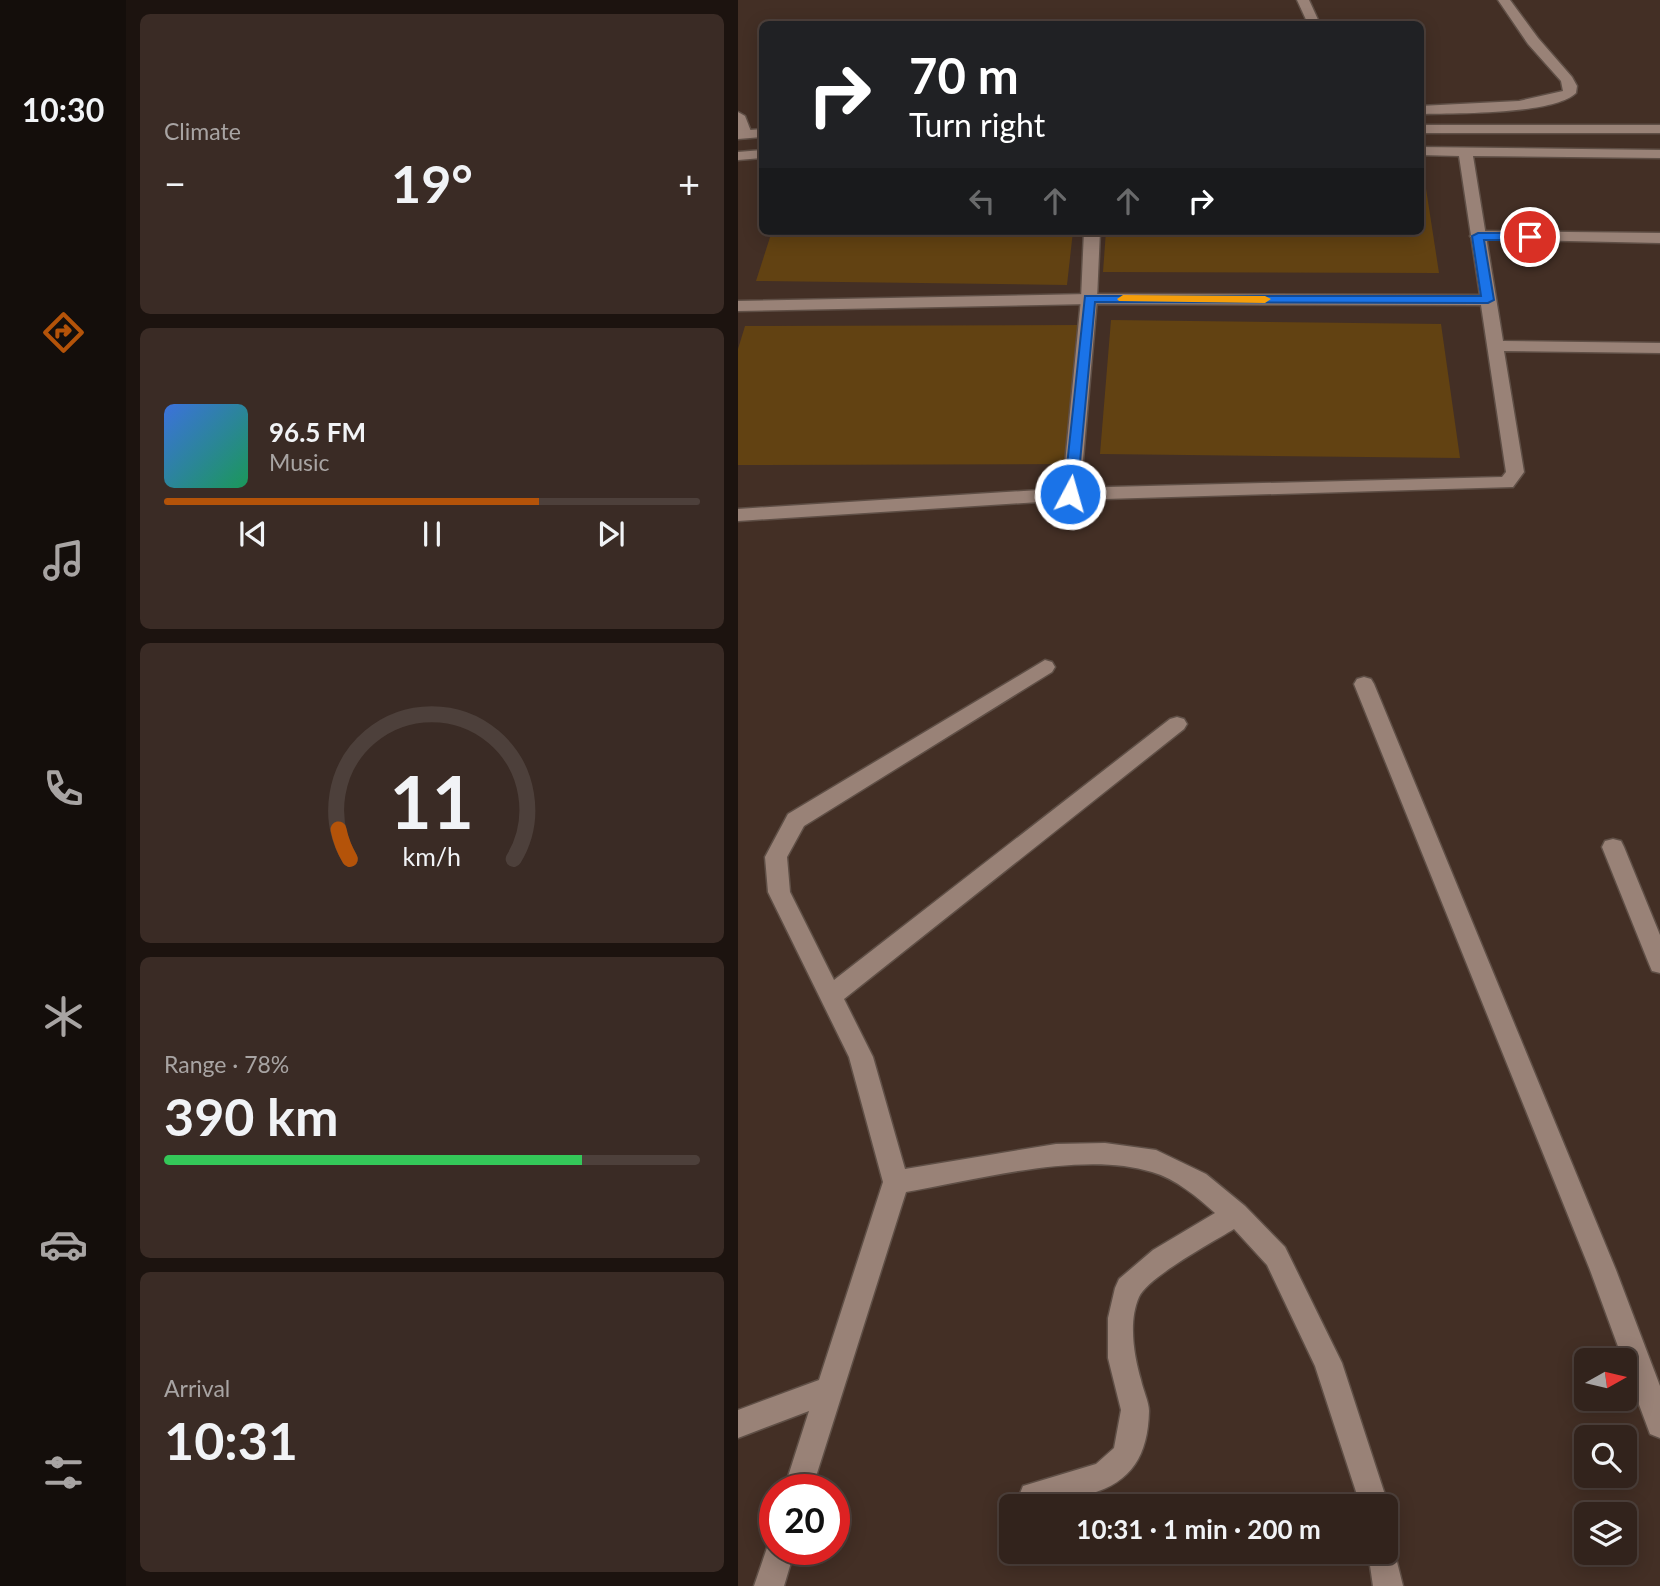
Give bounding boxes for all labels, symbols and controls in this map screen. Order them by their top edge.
text: 70 m [909,46,1019,104]
icon: right [794,49,885,140]
text: 10:30 [22,90,104,129]
text: Turn right [909,105,1045,144]
text: Climate [164,117,241,145]
text: 19° [391,152,473,214]
text: − [164,160,186,206]
text: + [678,160,700,206]
icon: left [963,182,1001,220]
icon: ahead [1036,182,1074,220]
icon: ahead [1109,182,1147,220]
icon: right [1182,182,1220,220]
pin [1500,207,1560,267]
icon: arrive [1511,218,1549,256]
icon: directions [39,308,88,357]
text: 96.5 FM [269,416,366,448]
text: Music [269,448,329,476]
position arrow [1033,457,1107,531]
icon: previous [234,515,272,553]
icon: pause [413,515,451,553]
icon: next [592,515,630,553]
icon: music [39,536,88,585]
text: 11 [390,757,474,845]
icon: phone [39,764,88,813]
text: km/h [403,841,461,871]
icon: climate [39,992,88,1041]
text: Range · 78% [164,1050,289,1078]
text: 390 km [164,1085,338,1147]
icon: car [39,1220,88,1269]
north arrow [1574,1348,1638,1410]
map controls [1574,1348,1637,1565]
text: Arrival [164,1374,230,1402]
text: 10:31 [164,1409,298,1471]
button: search [1574,1425,1637,1488]
icon: filters [39,1448,88,1497]
speed limit sign: 20 [759,1474,850,1565]
button: layers [1574,1502,1637,1565]
text: 10:31 · 1 min · 200 m [1076,1513,1321,1545]

